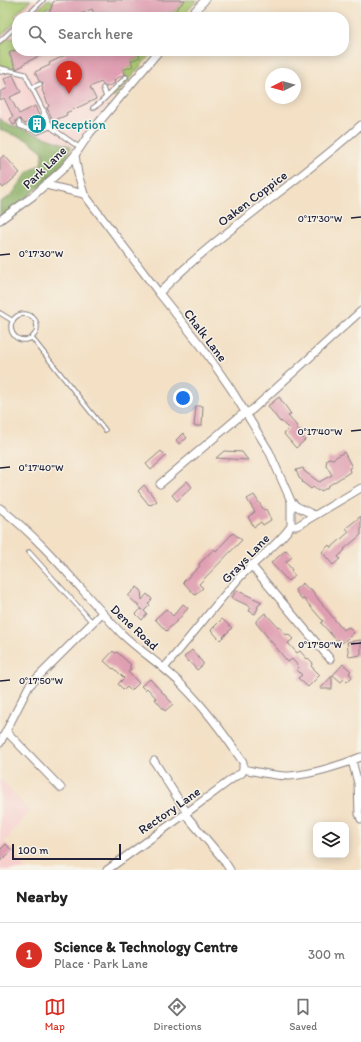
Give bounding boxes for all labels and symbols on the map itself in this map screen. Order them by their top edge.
pin: 1 [56,61,82,94]
north arrow [265,68,301,104]
building icon: Reception [26,113,48,135]
place label: Reception [51,117,107,132]
street label: Park Lane [19,143,69,192]
street label: Oaken Coppice [215,167,290,229]
text: 0°17'30"W [298,212,343,225]
text: 0°17'30"W [19,247,64,260]
street label: Chalk Lane [181,306,230,365]
your location [173,388,193,408]
text: 0°17'40"W [298,425,343,438]
text: 0°17'40"W [19,461,64,474]
street label: Grays Lane [218,531,272,586]
street label: Dene Road [108,602,162,653]
text: 0°17'50"W [298,638,343,651]
text: 0°17'50"W [19,674,64,687]
street label: Rectory Lane [135,784,203,837]
scale bar [12,842,121,861]

